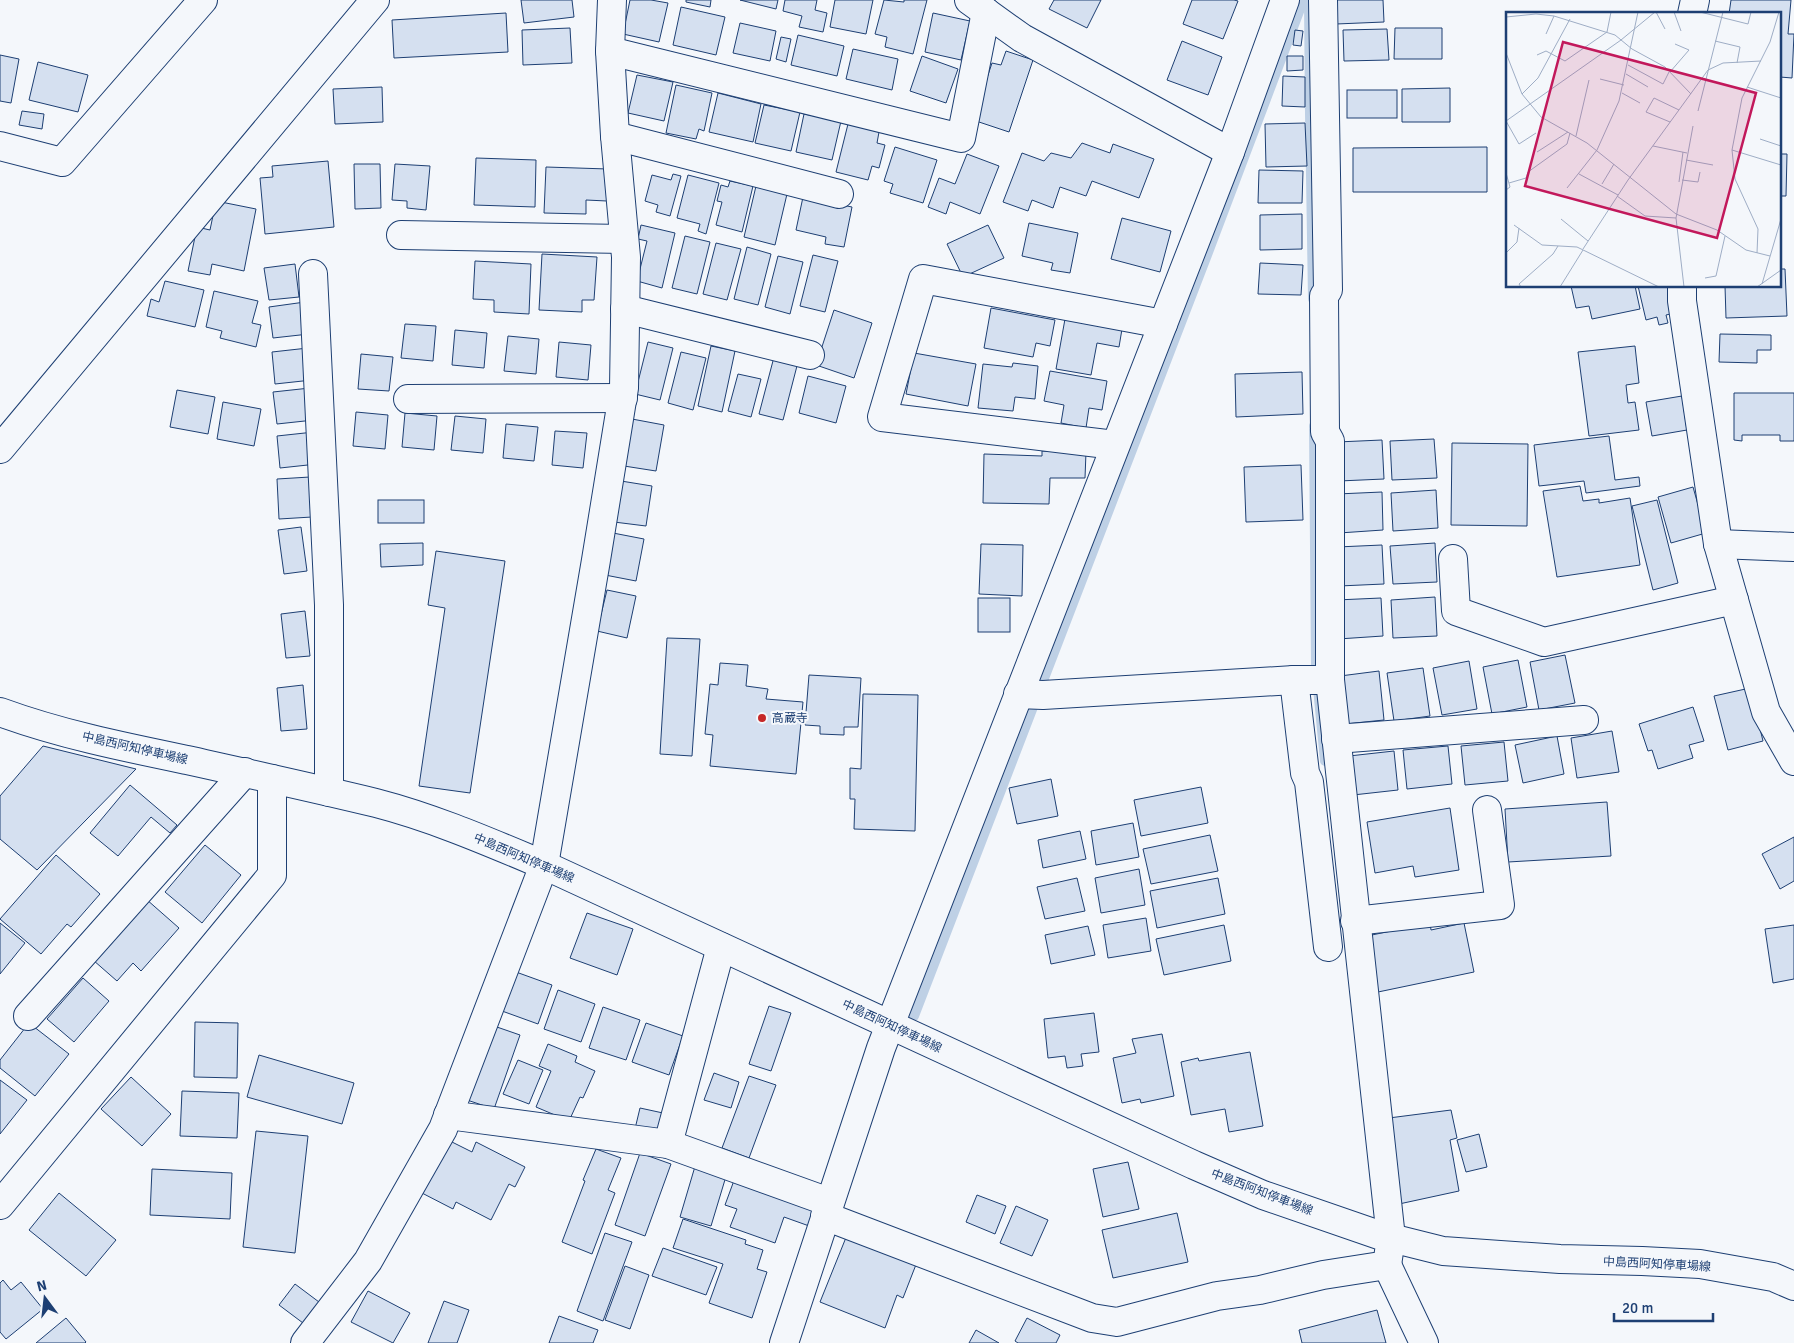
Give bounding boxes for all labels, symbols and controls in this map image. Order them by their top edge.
inset map [1506,12,1782,288]
place label: 高蔵寺 [772,711,808,726]
marker: 高蔵寺 [756,712,768,724]
street label: 中島西阿知停車場線 [81,729,189,768]
street label: 中島西阿知停車場線 [471,830,576,886]
street label: 中島西阿知停車場線 [840,997,944,1056]
street label: 中島西阿知停車場線 [1209,1166,1315,1219]
street label: 中島西阿知停車場線 [1603,1254,1711,1275]
north arrow [20,1273,70,1323]
text: N [35,1276,49,1295]
scale bar [1614,1290,1713,1322]
text: 20 m [1622,1299,1653,1317]

